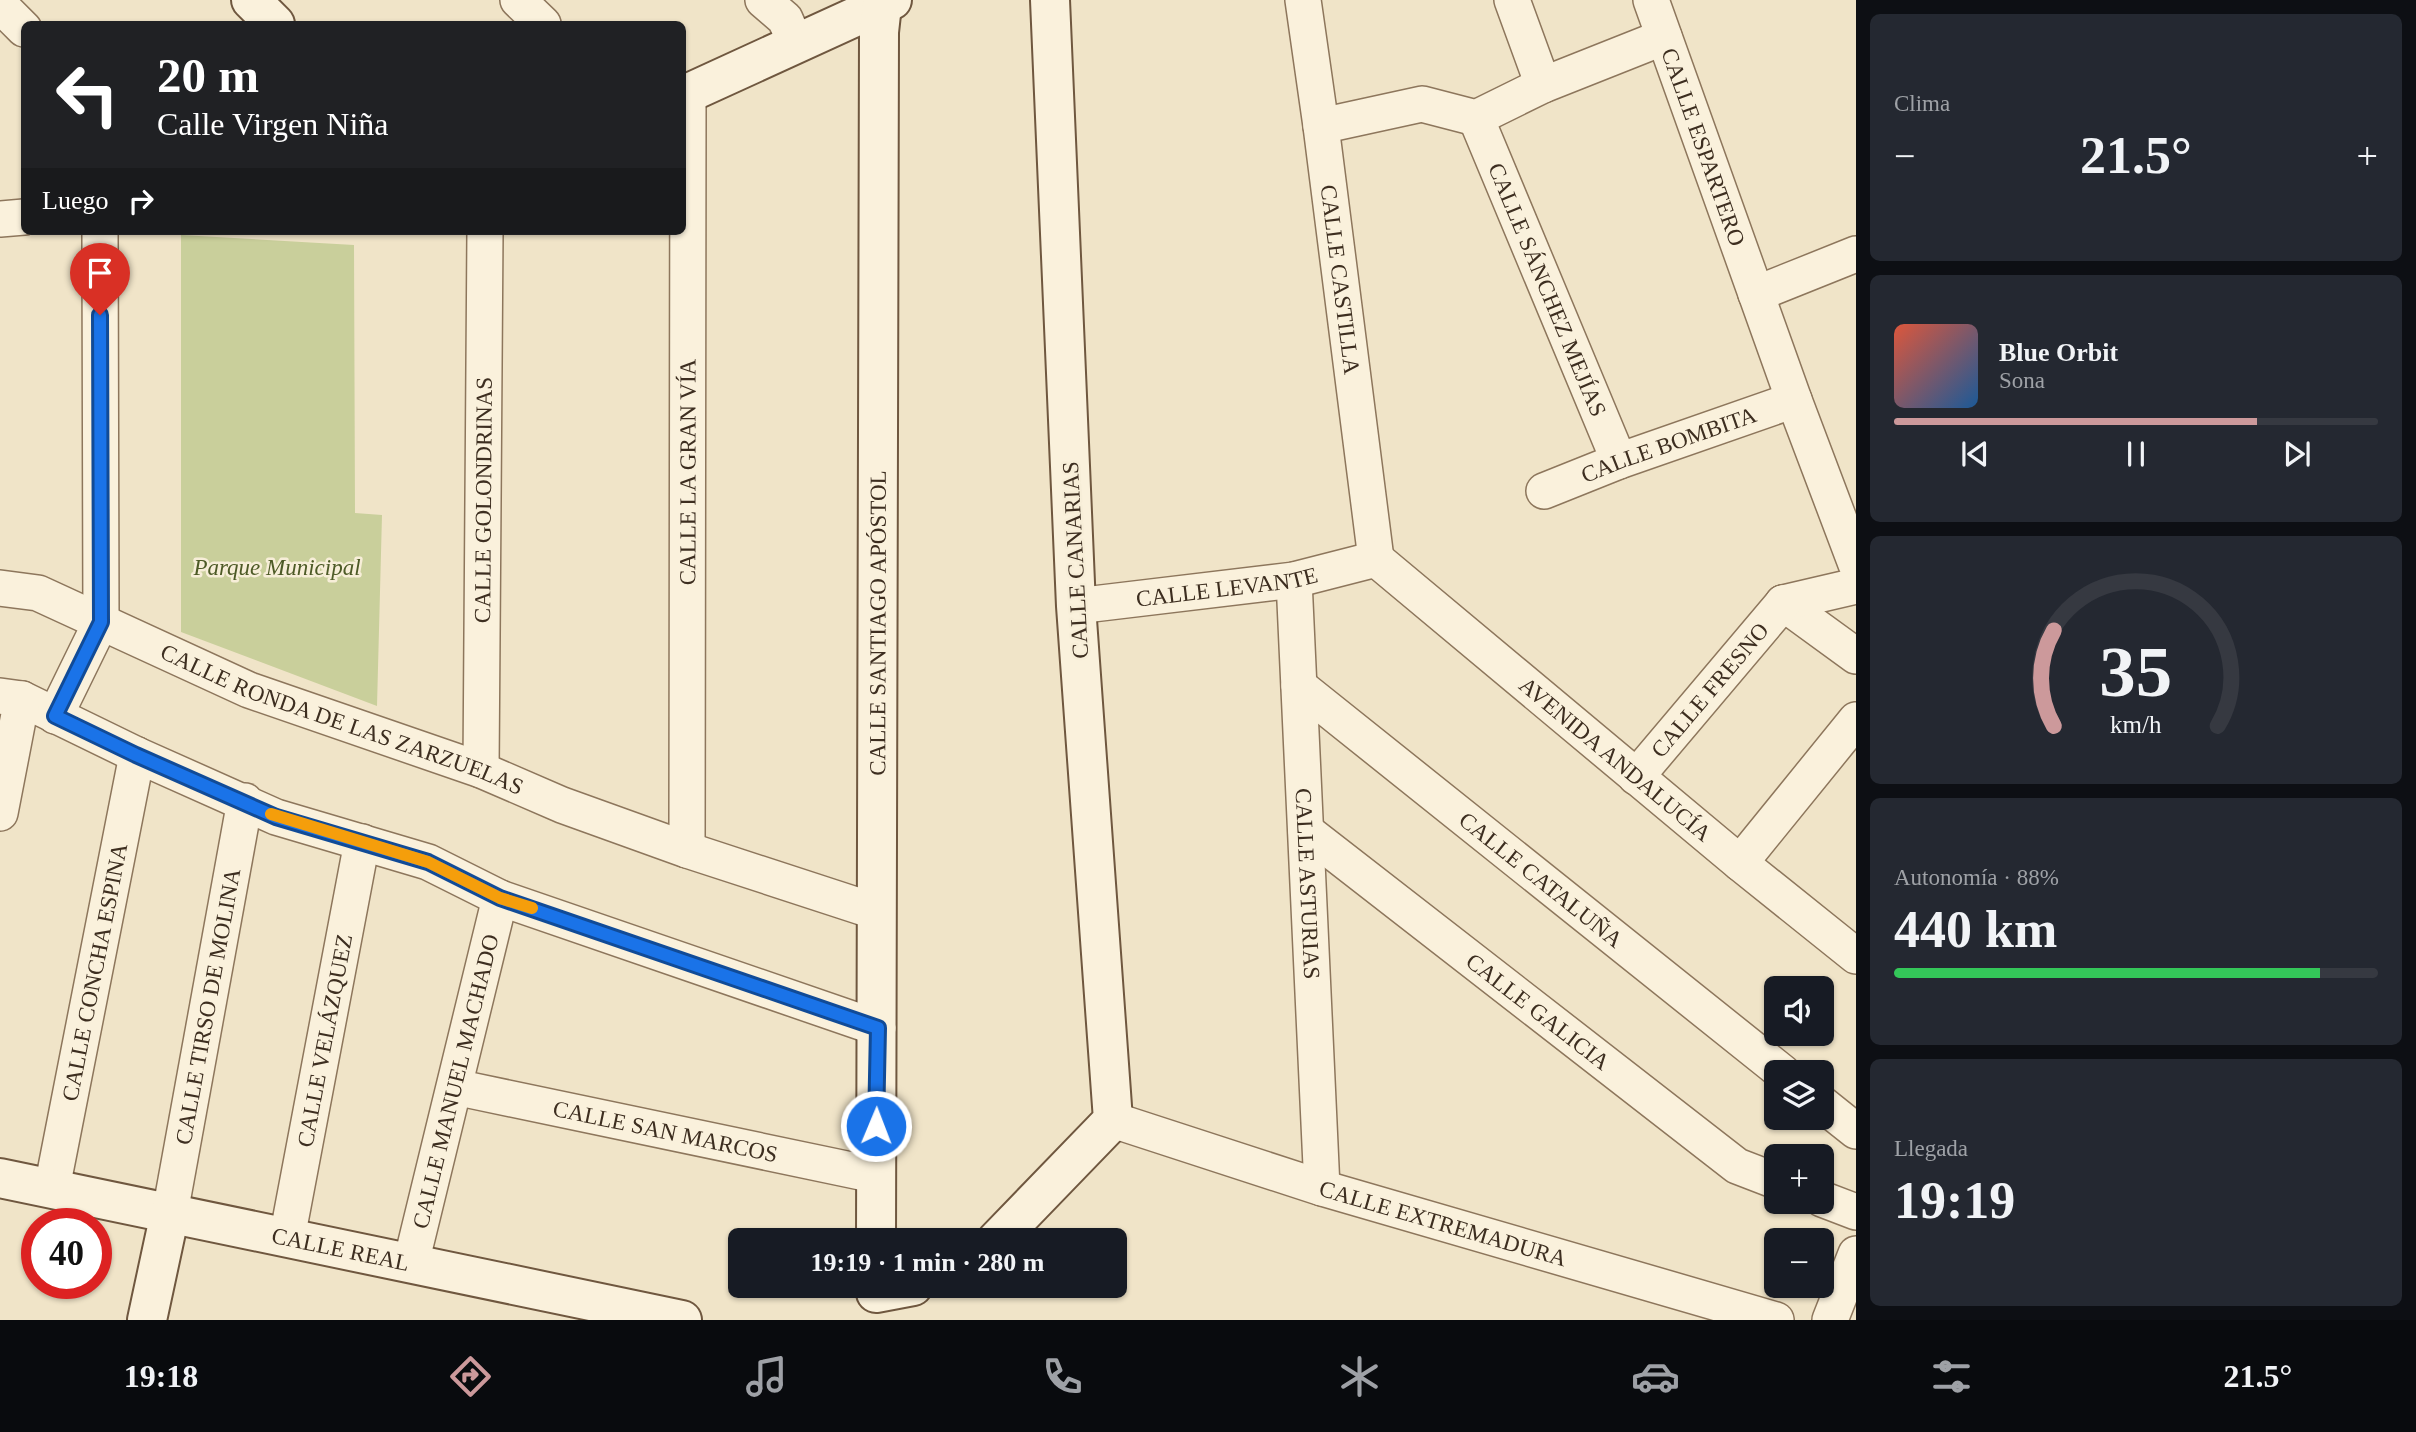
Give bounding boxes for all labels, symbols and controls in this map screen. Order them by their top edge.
street label: CALLE ESPARTERO [1656,45,1750,249]
text: 20 m [157,48,259,103]
icon: left [42,49,133,140]
text: Clima [1894,91,1950,116]
text: Calle Virgen Niña [157,106,389,142]
text: 21.5° [2080,127,2192,184]
text: − [1894,135,1915,177]
text: + [2357,135,2378,177]
street label: CALLE SÁNCHEZ MEJÍAS [1483,159,1611,420]
icon: right [122,182,160,220]
street label: CALLE CASTILLA [1316,183,1364,376]
text: Luego [42,186,108,215]
pin [70,243,130,315]
icon: arrive [81,254,119,292]
text: Blue Orbit [1999,338,2118,367]
street label: CALLE LA GRAN VÍA [675,358,701,585]
text: Sona [1999,368,2045,393]
street label: CALLE GOLONDRINAS [470,377,497,623]
street label: CALLE BOMBITA [1578,402,1760,488]
icon: previous [1956,435,1994,473]
icon: pause [2117,435,2155,473]
icon: next [2278,435,2316,473]
street label: CALLE CANARIAS [1058,461,1093,659]
street label: CALLE SANTIAGO APÓSTOL [865,470,891,776]
park label: Parque Municipal [192,555,361,580]
street label: CALLE LEVANTE [1135,562,1320,612]
street label: CALLE FRESNO [1646,618,1774,763]
text: 35 [2100,631,2172,712]
street label: CALLE RONDA DE LAS ZARZUELAS [157,639,527,800]
street label: AVENIDA ANDALUCÍA [1514,672,1716,847]
text: km/h [2110,711,2162,738]
street label: CALLE ASTURIAS [1291,788,1324,980]
street label: CALLE CATALUÑA [1454,807,1628,953]
street label: CALLE CONCHA ESPINA [57,841,132,1103]
text: Autonomía · 88% [1894,865,2059,890]
street label: CALLE TIRSO DE MOLINA [171,866,246,1147]
text: 440 km [1894,901,2057,958]
street label: CALLE VELÁZQUEZ [292,932,357,1149]
street label: CALLE MANUEL MACHADO [408,932,504,1231]
street label: CALLE GALICIA [1461,948,1615,1075]
map controls [1764,976,1834,1298]
button: sound [1764,976,1834,1046]
button: layers [1764,1060,1834,1130]
position arrow [839,1089,913,1163]
street label: CALLE SAN MARCOS [551,1096,780,1167]
text: Llegada [1894,1136,1968,1161]
button: + [1764,1144,1834,1214]
text: 19:19 [1894,1172,2015,1229]
street label: CALLE EXTREMADURA [1316,1176,1570,1272]
speed limit sign: 40 [21,1208,112,1299]
street label: CALLE REAL [270,1223,412,1276]
button: − [1764,1228,1834,1298]
text: 19:19 · 1 min · 280 m [811,1248,1045,1277]
icon: directions [446,1352,495,1401]
icon: music [742,1352,791,1401]
icon: phone [1038,1352,1087,1401]
icon: climate [1335,1352,1384,1401]
icon: car [1631,1352,1680,1401]
icon: filters [1927,1352,1976,1401]
text: 19:18 [124,1358,198,1394]
text: 21.5° [2224,1358,2292,1394]

